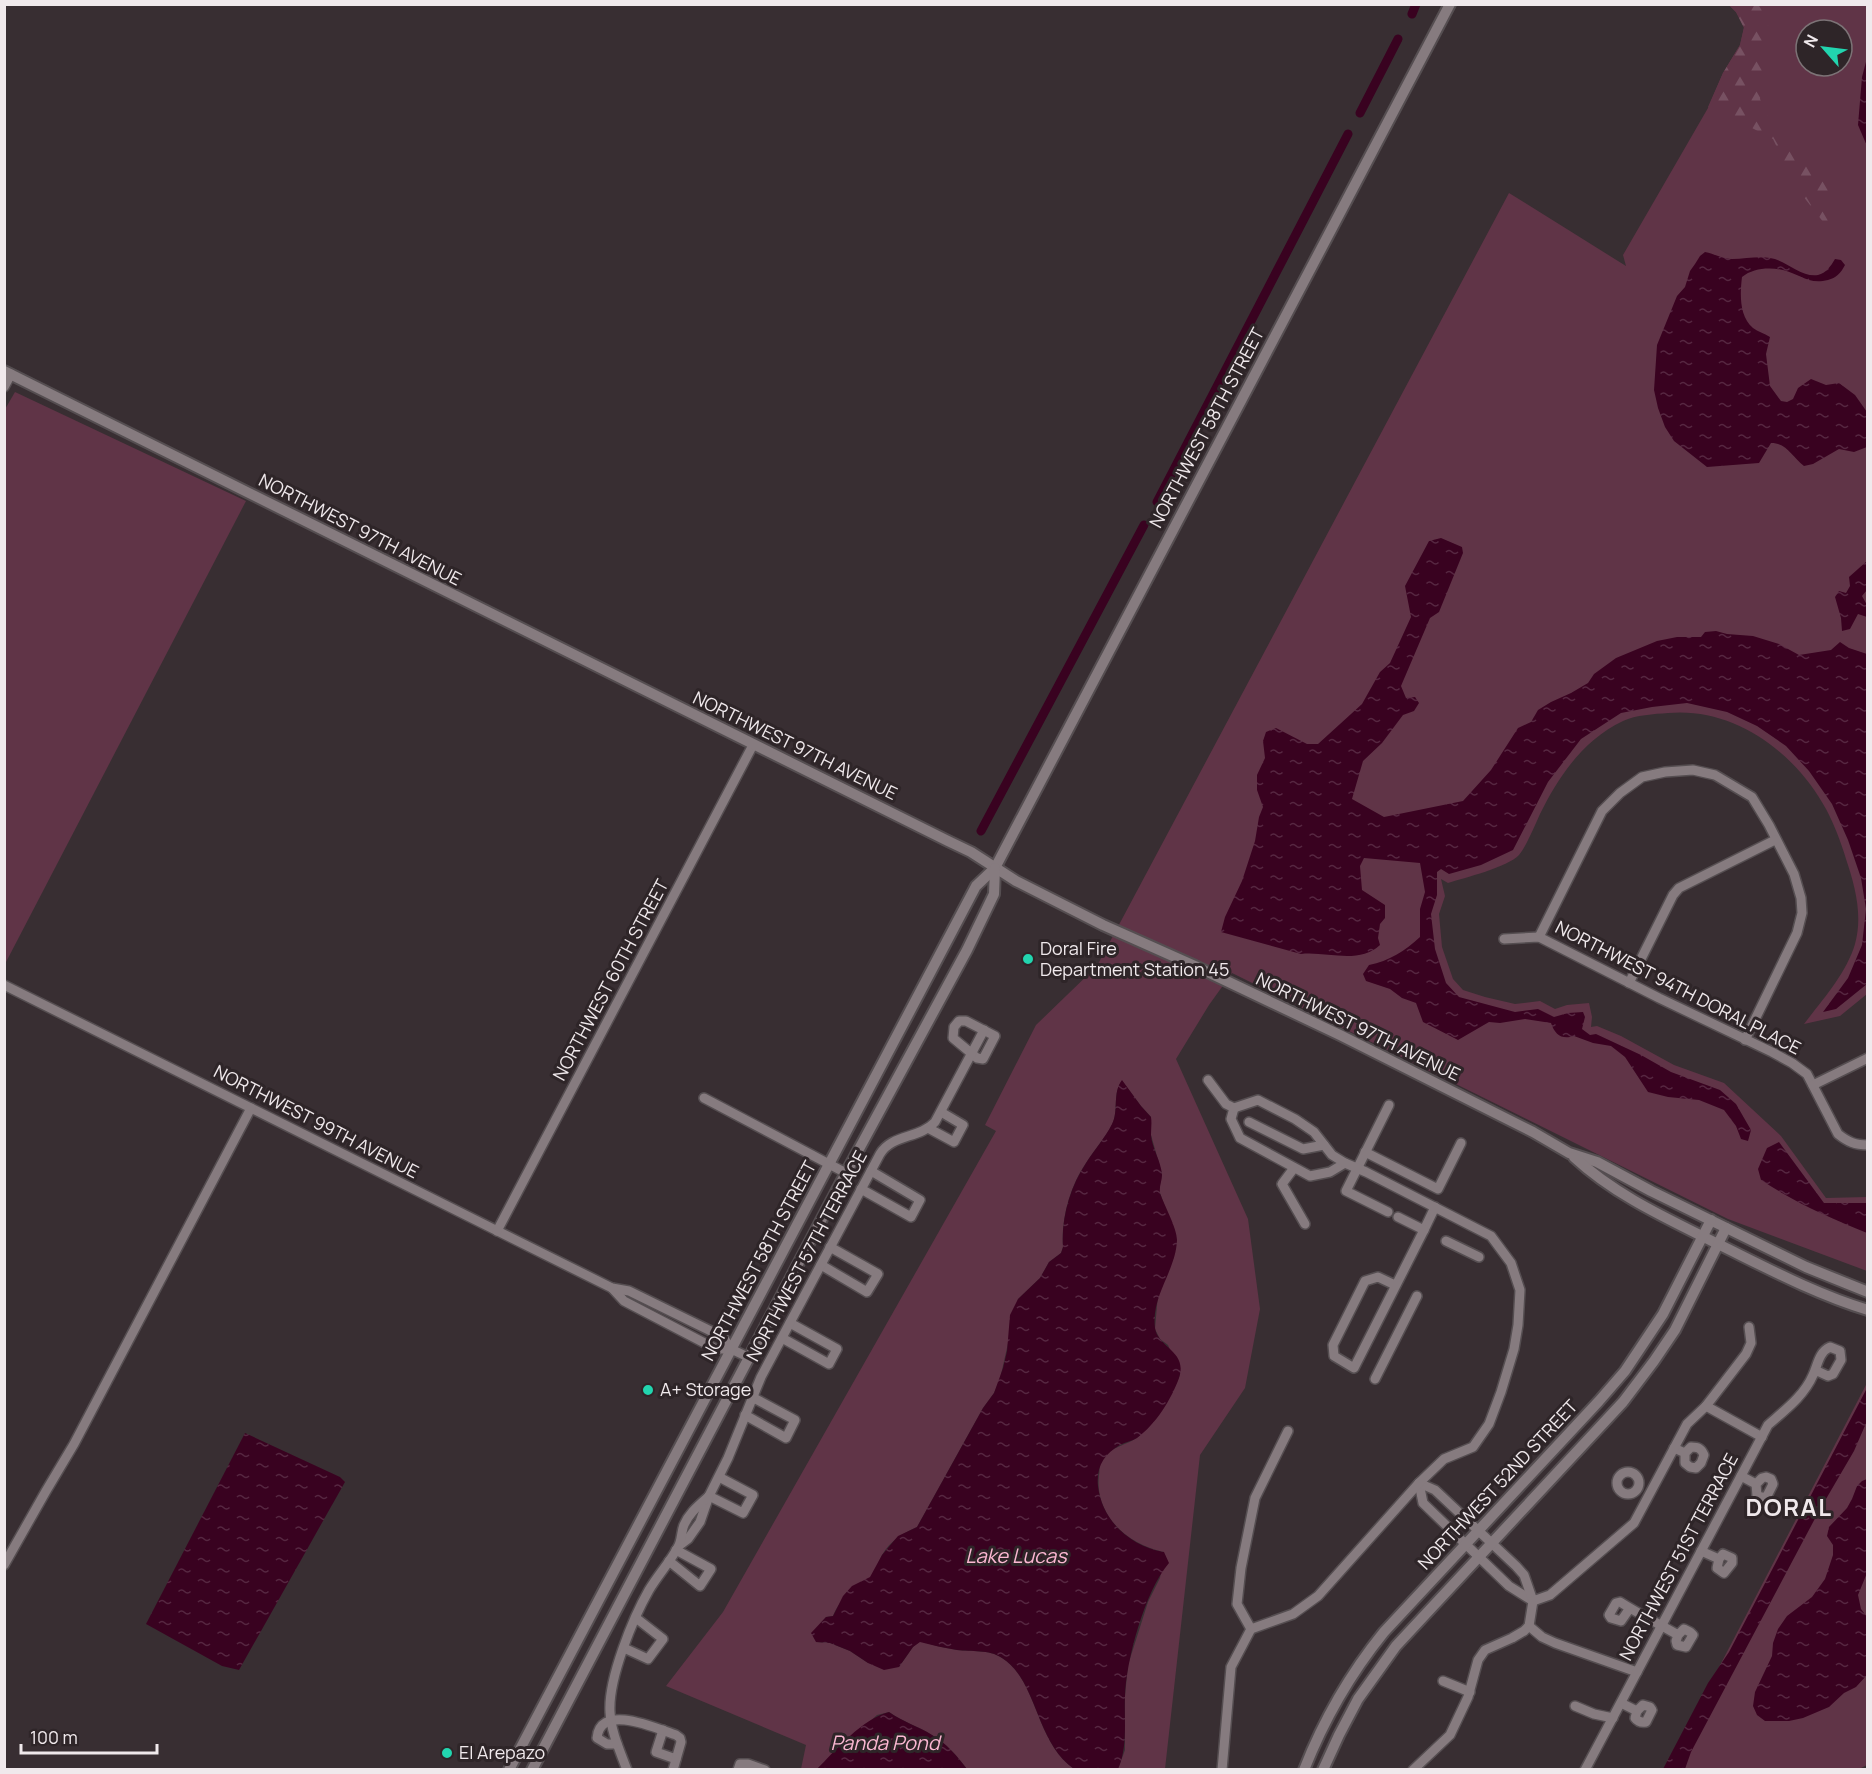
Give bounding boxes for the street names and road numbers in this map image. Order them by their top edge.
street label: NORTHWEST 58TH STREET [1143,323,1269,532]
street label: NORTHWEST 97TH AVENUE [255,467,466,591]
street label: NORTHWEST 97TH AVENUE [689,685,902,805]
street label: NORTHWEST 60TH STREET [547,875,674,1084]
street label: NORTHWEST 94TH DORAL PLACE [1552,915,1805,1060]
street label: NORTHWEST 97TH AVENUE [1252,966,1465,1086]
street label: NORTHWEST 99TH AVENUE [210,1059,423,1183]
street label: NORTHWEST 57TH TERRACE [740,1146,872,1365]
street label: NORTHWEST 58TH STREET [695,1156,821,1365]
street label: NORTHWEST 52ND STREET [1412,1394,1583,1574]
street label: NORTHWEST 51ST TERRACE [1613,1449,1743,1664]

